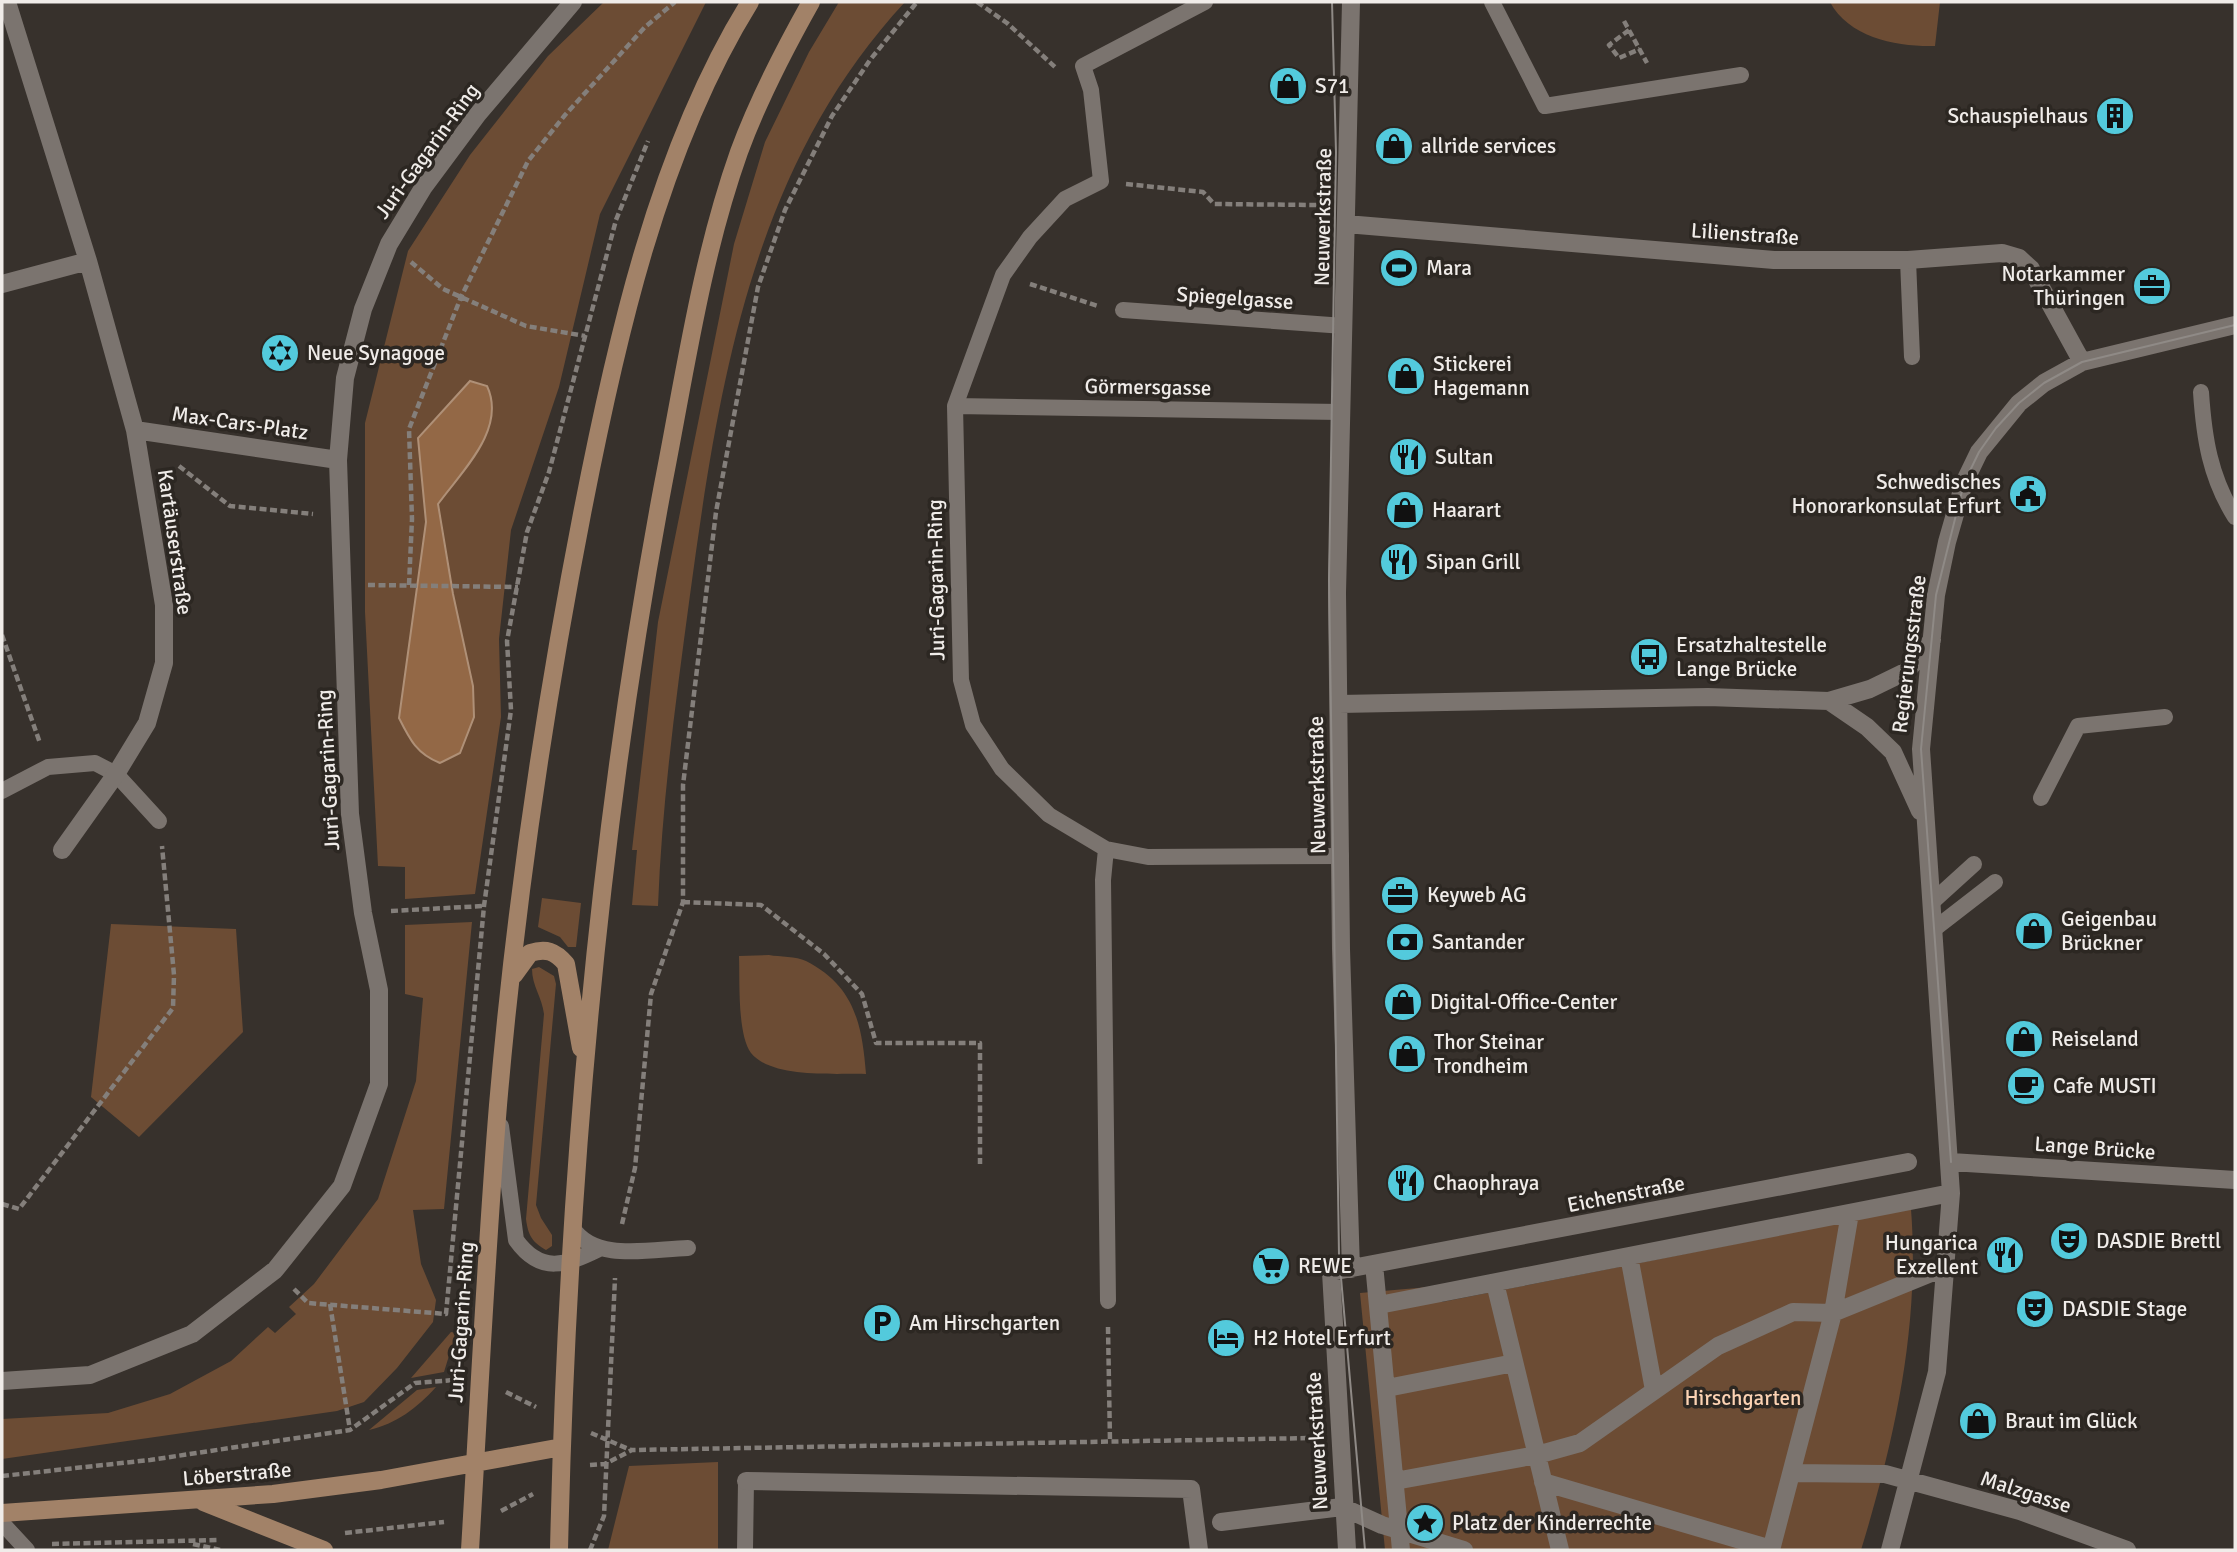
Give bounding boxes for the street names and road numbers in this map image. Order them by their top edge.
street label: Juri-Gagarin-Ring [369,78,485,224]
street label: Neuwerkstraße [1309,148,1337,286]
street label: Lilienstraße [1690,217,1800,251]
street label: Spiegelgasse [1176,281,1294,315]
street label: Görmersgasse [1084,373,1212,401]
street label: Max-Cars-Platz [170,401,310,445]
street label: Kartäuserstraße [152,468,198,616]
street label: Juri-Gagarin-Ring [922,499,950,661]
street label: Regierungsstraße [1886,573,1932,735]
street label: Juri-Gagarin-Ring [311,689,345,851]
street label: Neuwerkstraße [1303,716,1331,854]
street label: Lange Brücke [2034,1131,2156,1165]
street label: Eichenstraße [1565,1170,1687,1218]
street label: Juri-Gagarin-Ring [442,1241,480,1403]
street label: Neuwerkstraße [1300,1371,1334,1511]
street label: Löberstraße [182,1456,292,1492]
street label: Malzgasse [1977,1465,2075,1519]

